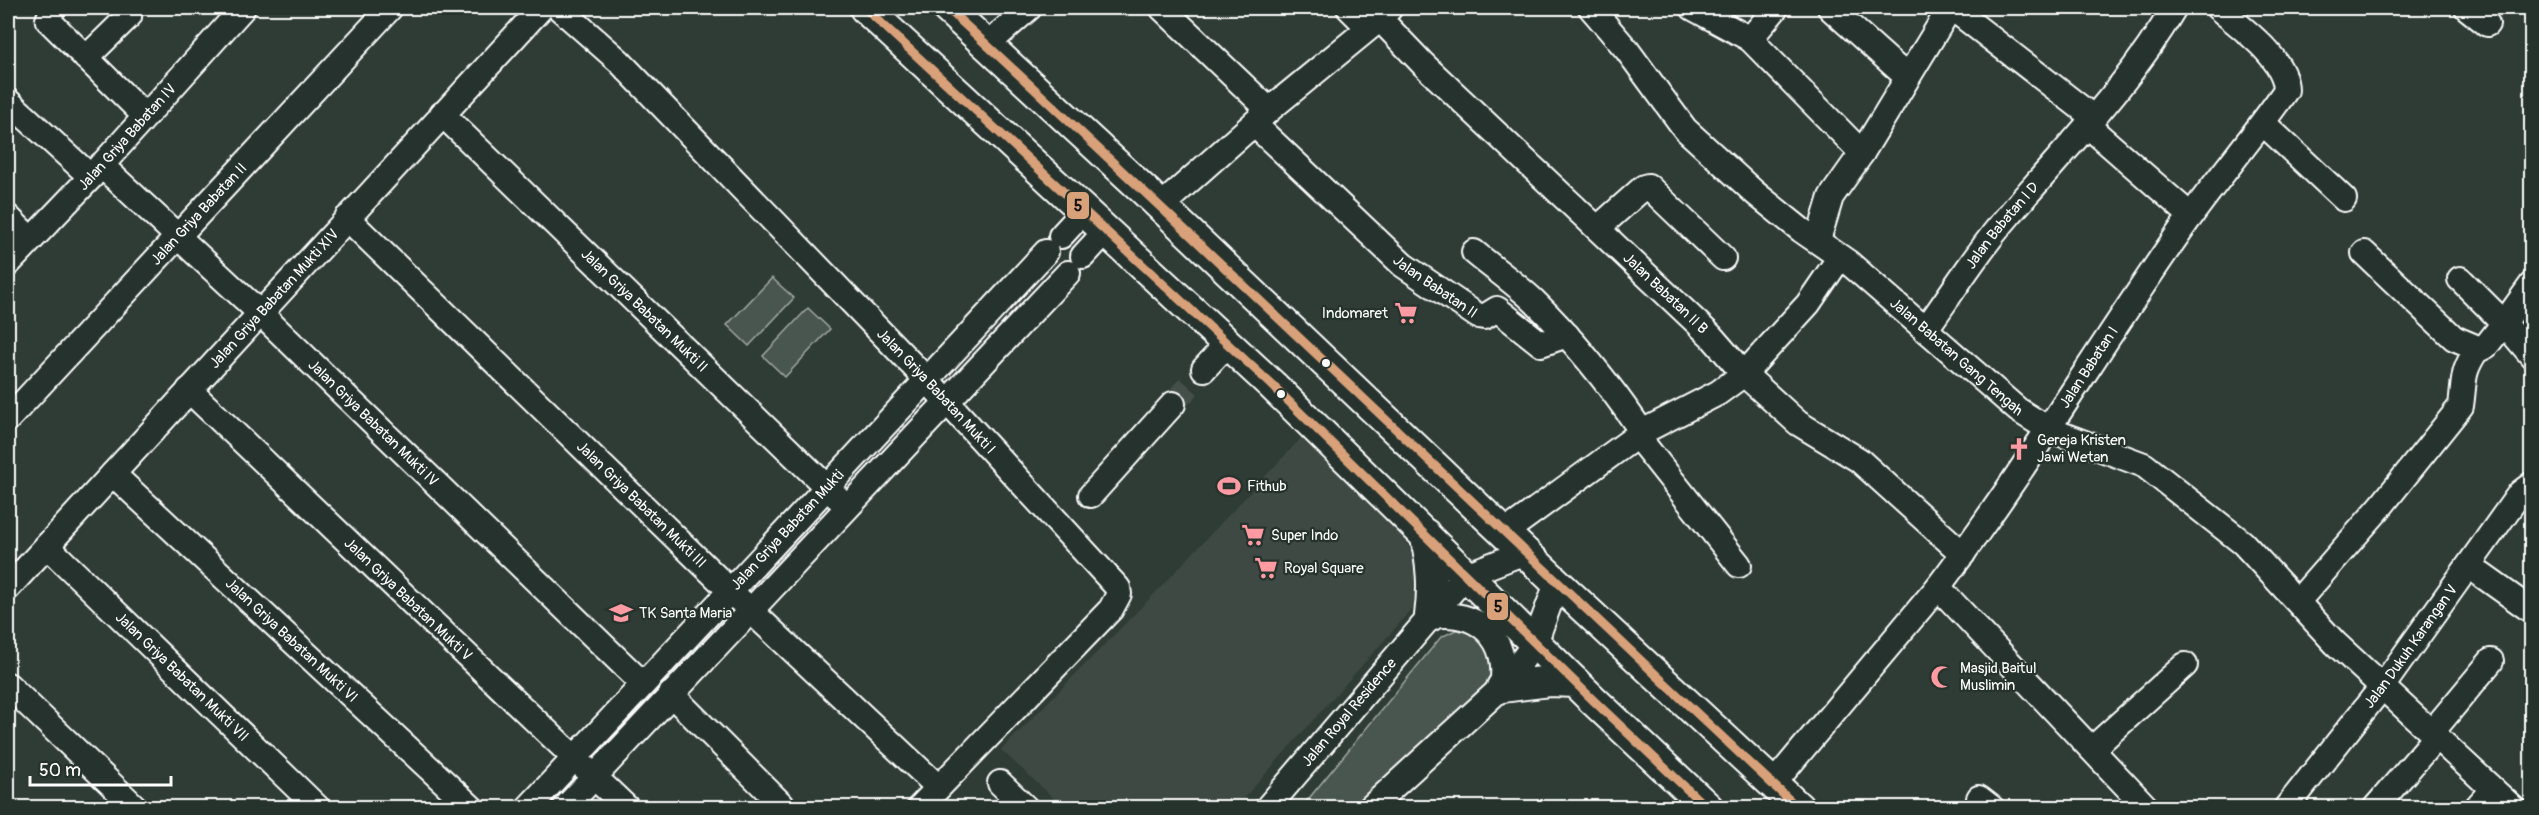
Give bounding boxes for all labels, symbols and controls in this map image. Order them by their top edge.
street label: Jalan Griya Babatan IV [74,80,180,195]
street label: Jalan Griya Babatan II [147,159,251,269]
street label: Jalan Babatan I D [1961,178,2043,273]
line badge: 5 [1066,191,1090,220]
text: 5 [1074,196,1083,216]
street label: Jalan Griya Babatan Mukti XIV [205,225,343,373]
street label: Jalan Griya Babatan Mukti II [577,245,712,376]
street label: Jalan Babatan II B [1619,249,1712,338]
street label: Jalan Babatan II [1389,251,1481,323]
street label: Jalan Babatan Gang Tengah [1886,294,2026,420]
supermarket icon: Indomaret [1393,300,1419,326]
place label: Indomaret [1322,304,1389,323]
street label: Jalan Babatan I [2055,323,2123,412]
street label: Jalan Griya Babatan Mukti I [872,325,999,458]
street label: Jalan Griya Babatan Mukti IV [304,356,442,491]
unlabelled marker [1320,357,1332,369]
unlabelled marker [1275,388,1287,400]
place label: Gereja Kristen Jawi Wetan [2037,431,2126,467]
church icon: Gereja Kristen Jawi Wetan [2006,436,2032,462]
street label: Jalan Griya Babatan Mukti III [572,438,710,572]
street label: Jalan Griya Babatan Mukti [727,466,848,594]
sports icon: Fithub [1216,473,1242,499]
place label: Fithub [1247,477,1287,496]
supermarket icon: Super Indo [1240,522,1266,548]
place label: Super Indo [1271,526,1338,545]
street label: Jalan Griya Babatan Mukti V [340,534,476,665]
supermarket icon: Royal Square [1253,555,1279,581]
place label: Royal Square [1284,559,1364,578]
street label: Jalan Griya Babatan Mukti VI [221,574,362,707]
street label: Jalan Dukuh Karangan V [2360,581,2462,712]
line badge: 5 [1486,592,1509,621]
text: 5 [1494,597,1503,617]
school or university icon: TK Santa Maria [608,600,634,626]
place label: TK Santa Maria [639,604,732,623]
street label: Jalan Griya Babatan Mukti VII [111,608,253,746]
street label: Jalan Royal Residence [1298,654,1401,771]
place label: Masjid Baitul Muslimin [1960,659,2037,695]
mosque icon: Masjid Baitul Muslimin [1929,664,1955,690]
scale bar [30,749,171,787]
text: 50 m [39,759,81,782]

